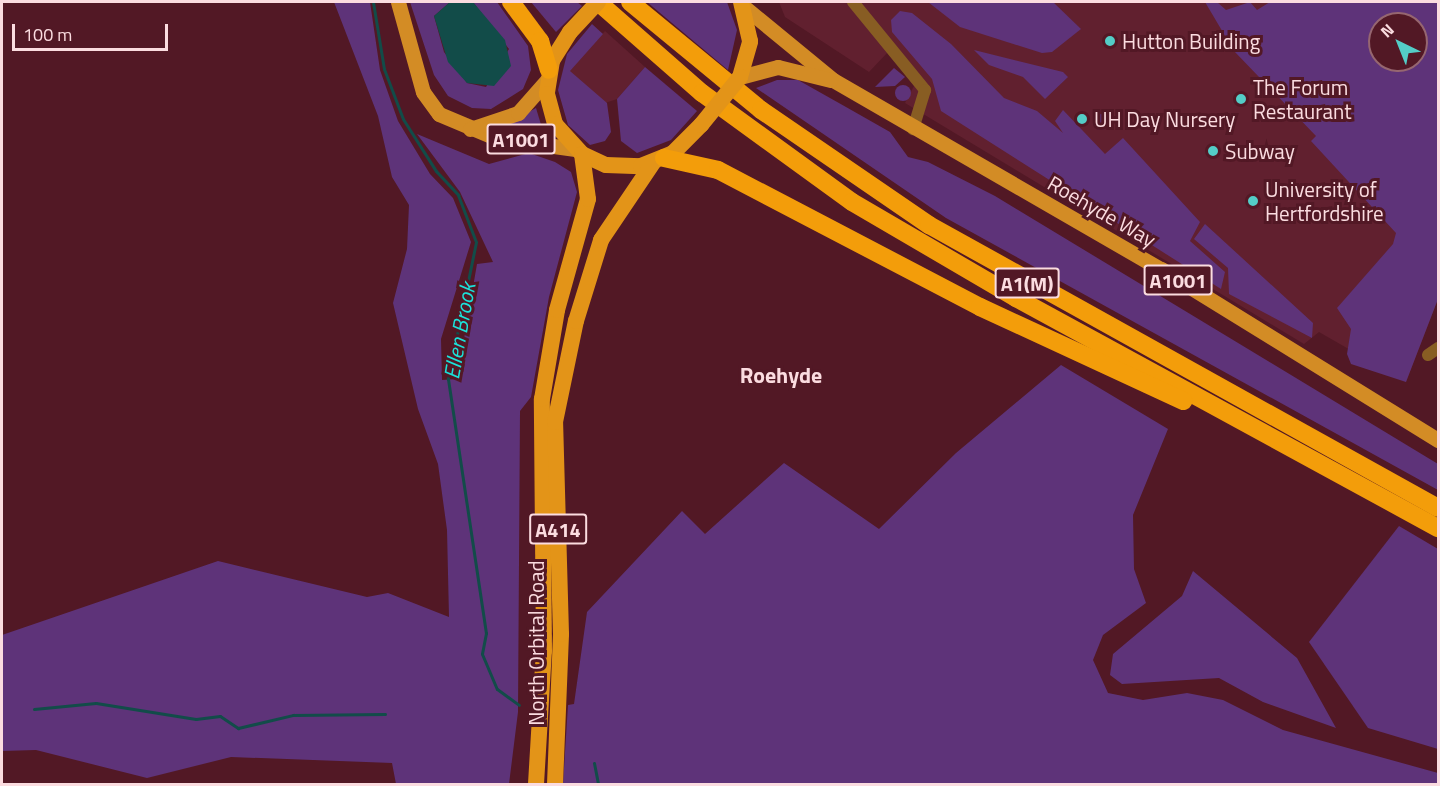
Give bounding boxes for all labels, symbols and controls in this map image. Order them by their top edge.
scale bar [15,12,171,50]
north arrow [1368,12,1428,72]
text: N [1375,18,1399,43]
text: 100 m [23,21,72,48]
place label: Hutton Building [1122,28,1260,54]
marker: Hutton Building [1103,34,1117,48]
place label: The Forum Restaurant [1253,74,1352,124]
marker: The Forum Restaurant [1234,92,1248,106]
place label: UH Day Nursery [1094,106,1235,132]
marker: UH Day Nursery [1075,112,1089,126]
road number: A1001 [486,122,556,156]
place label: Subway [1225,138,1295,164]
marker: Subway [1206,144,1220,158]
street label: Roehyde Way [1043,170,1161,252]
place label: University of Hertfordshire [1265,176,1384,226]
marker: University of Hertfordshire [1246,194,1260,208]
road number: A1001 [1144,263,1212,297]
road number: A1(M) [994,266,1060,300]
water label: Ellen Brook [439,281,481,381]
district label: Roehyde [740,363,822,389]
road number: A414 [528,512,588,546]
street label: North Orbital Road [523,560,549,726]

